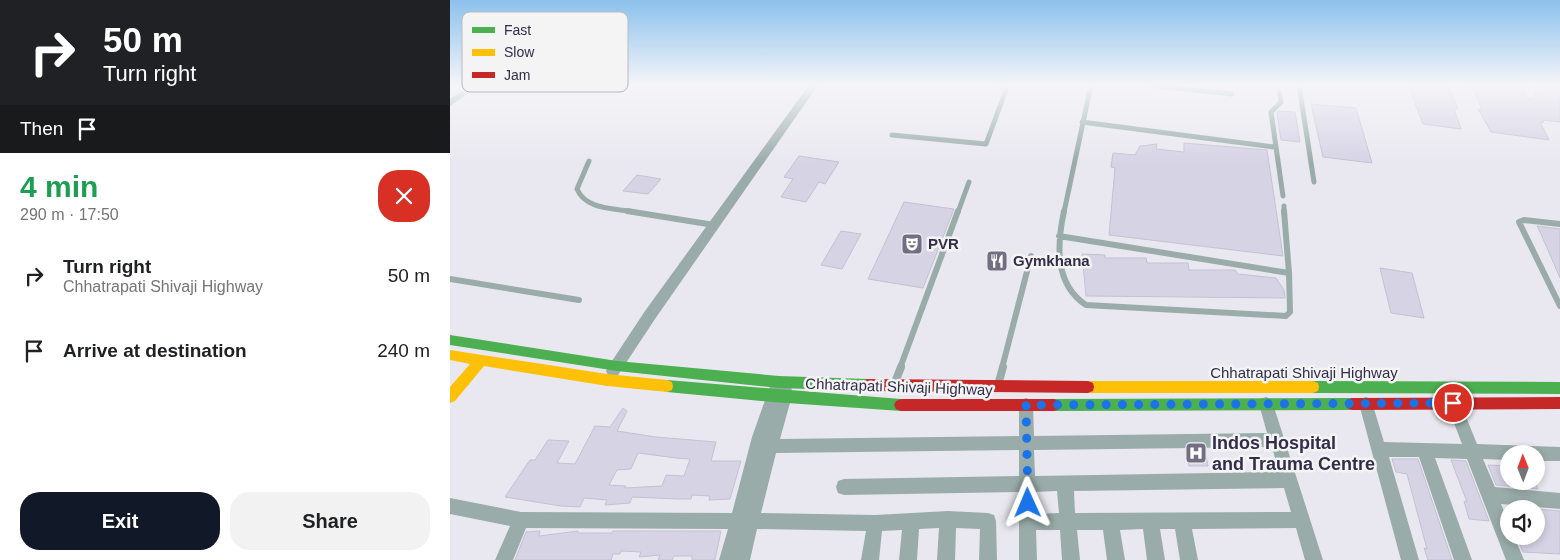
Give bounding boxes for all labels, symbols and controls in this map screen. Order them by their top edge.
legend [462,12,628,92]
icon: right [20,20,85,85]
text: 50 m [103,20,183,59]
text: Fast [504,22,531,38]
text: Slow [504,44,535,60]
text: Turn right [103,61,196,86]
text: Jam [504,67,530,83]
icon: arrive [73,115,101,143]
text: Then [20,118,63,139]
text: 4 min [20,170,98,203]
button: close [378,170,430,222]
text: 290 m · 17:50 [20,206,119,223]
theatre icon: PVR [900,232,924,256]
place label: PVR [928,235,959,252]
restaurant icon: Gymkhana [985,249,1009,273]
place label: Gymkhana [1013,252,1090,269]
text: Turn right [63,256,151,277]
icon: right [20,262,48,290]
text: 50 m [388,265,430,286]
text: Chhatrapati Shivaji Highway [63,278,263,295]
icon: arrive [20,337,48,365]
text: Arrive at destination [63,340,247,361]
text: 240 m [377,340,430,361]
street label: Chhatrapati Shivaji Highway [1210,364,1398,381]
street label: Chhatrapati Shivaji Highway [805,375,994,398]
pin [1432,382,1474,424]
icon: arrive [1439,389,1467,417]
place label: Indos Hospital and Trauma Centre [1212,433,1375,474]
hospital icon: Indos Hospital and Trauma Centre [1184,441,1208,465]
north arrow [1500,445,1545,490]
map controls [1500,445,1545,545]
position arrow [1001,476,1053,528]
button: Exit [20,492,220,550]
button: Share [230,492,430,550]
button: sound [1500,500,1545,545]

